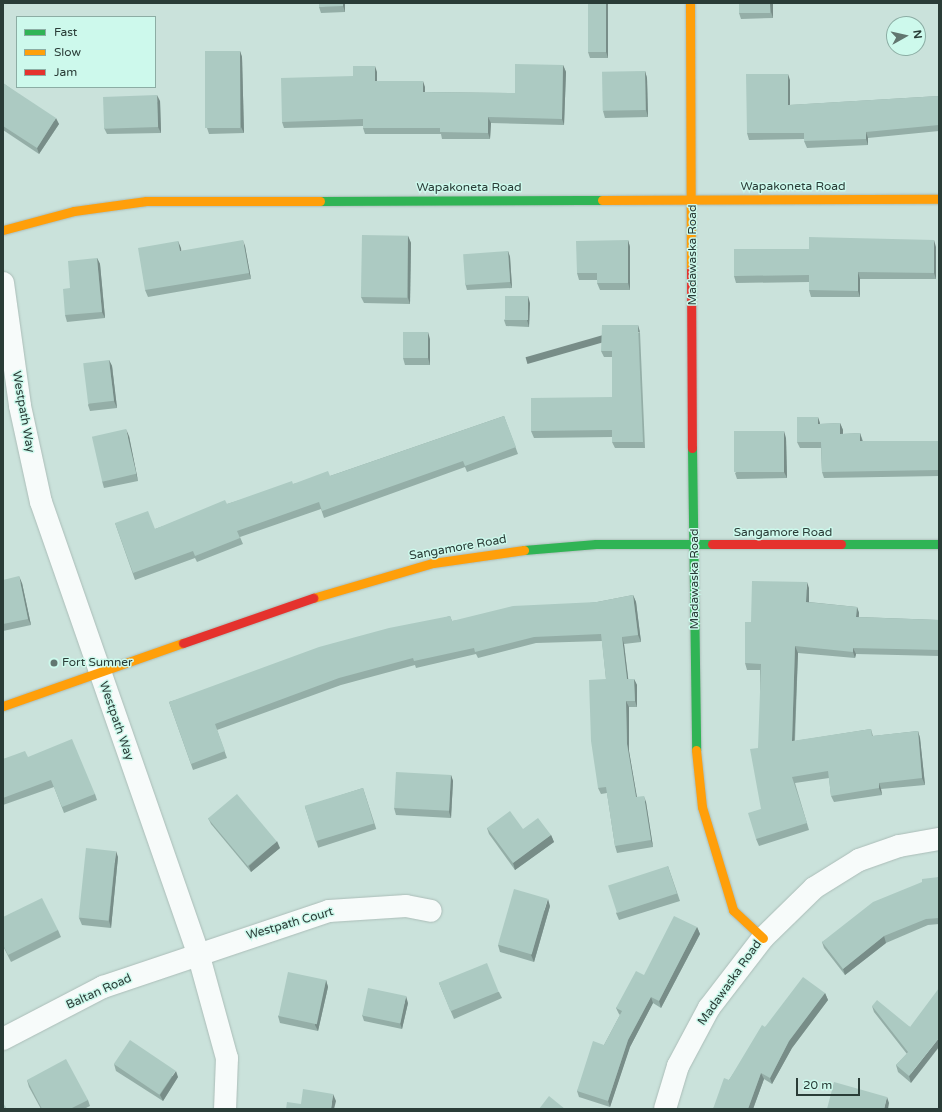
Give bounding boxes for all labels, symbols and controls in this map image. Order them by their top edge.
legend [16,16,156,88]
north arrow [886,16,926,56]
text: Fast [54,25,77,39]
text: N [910,29,924,40]
text: Slow [54,45,81,59]
text: Jam [54,65,77,79]
street label: Wapakoneta Road [740,180,846,194]
street label: Wapakoneta Road [416,181,522,195]
street label: Madawaska Road [686,205,700,305]
street label: Westpath Way [9,370,37,454]
street label: Sangamore Road [734,526,832,540]
street label: Madawaska Road [688,529,702,629]
street label: Sangamore Road [408,532,508,564]
place label: Fort Sumner [62,656,133,670]
marker: Fort Sumner [49,658,59,668]
street label: Westpath Way [96,680,136,762]
street label: Westpath Court [245,905,335,943]
street label: Madawaska Road [695,938,765,1028]
street label: Baltan Road [64,971,134,1013]
scale bar [798,1070,862,1096]
text: 20 m [803,1078,832,1092]

